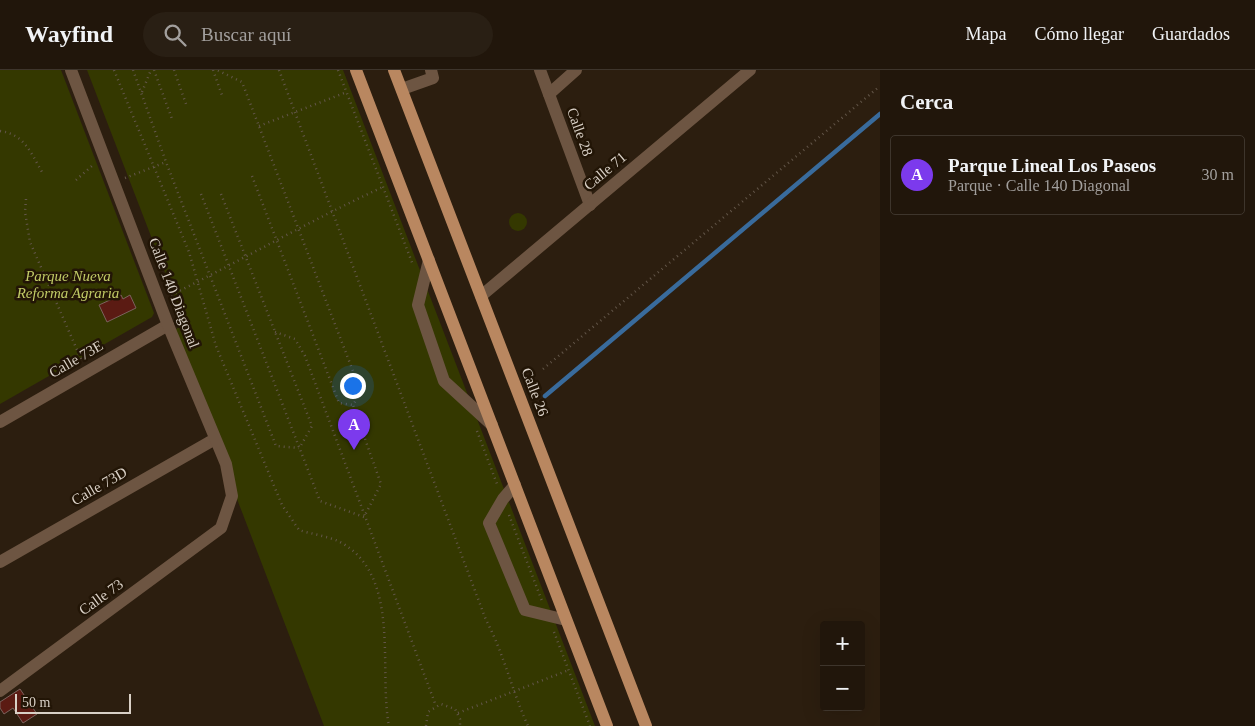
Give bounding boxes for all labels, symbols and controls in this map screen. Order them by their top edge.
search box [143,12,493,57]
text: Wayfind [25,21,113,47]
icon: search [161,21,189,49]
text: Buscar aquí [201,24,291,45]
text: Mapa [966,24,1007,44]
text: Cómo llegar [1035,24,1124,44]
text: Guardados [1152,24,1230,44]
text: Cerca [900,90,953,114]
street label: Calle 28 [564,106,596,158]
street label: Calle 71 [581,149,629,193]
text: Parque Lineal Los Paseos [948,155,1156,176]
text: A [911,166,923,183]
text: 30 m [1202,166,1234,183]
text: Parque · Calle 140 Diagonal [948,177,1130,194]
street label: Calle 140 Diagonal [146,236,202,350]
park label: Parque Nueva Reforma Agraria [16,268,119,301]
street label: Calle 73E [46,337,106,381]
street label: Calle 26 [518,366,552,419]
your location [340,373,366,399]
pin: A [338,409,370,450]
street label: Calle 73D [68,464,130,508]
street label: Calle 73 [76,576,126,618]
map controls [820,621,865,711]
button: + [820,621,865,666]
button: − [820,666,865,711]
scale bar [15,691,131,714]
text: 50 m [22,695,50,710]

